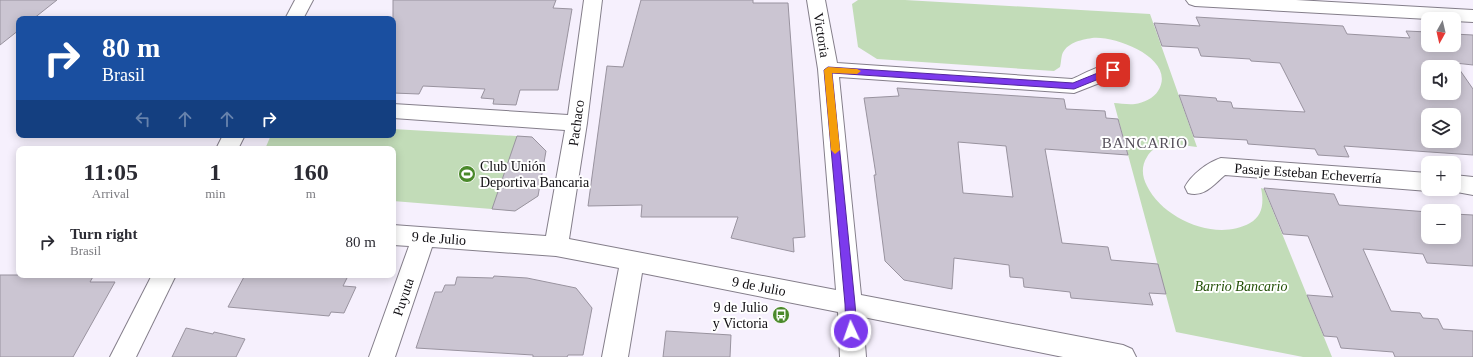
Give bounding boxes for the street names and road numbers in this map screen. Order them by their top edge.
street label: Victoria [811,12,833,59]
street label: Pachaco [566,99,587,147]
street label: Pasaje Esteban Echeverría [1234,161,1383,186]
street label: 9 de Julio [411,229,467,248]
street label: 9 de Julio [731,274,787,299]
street label: Puyuta [390,276,417,318]

